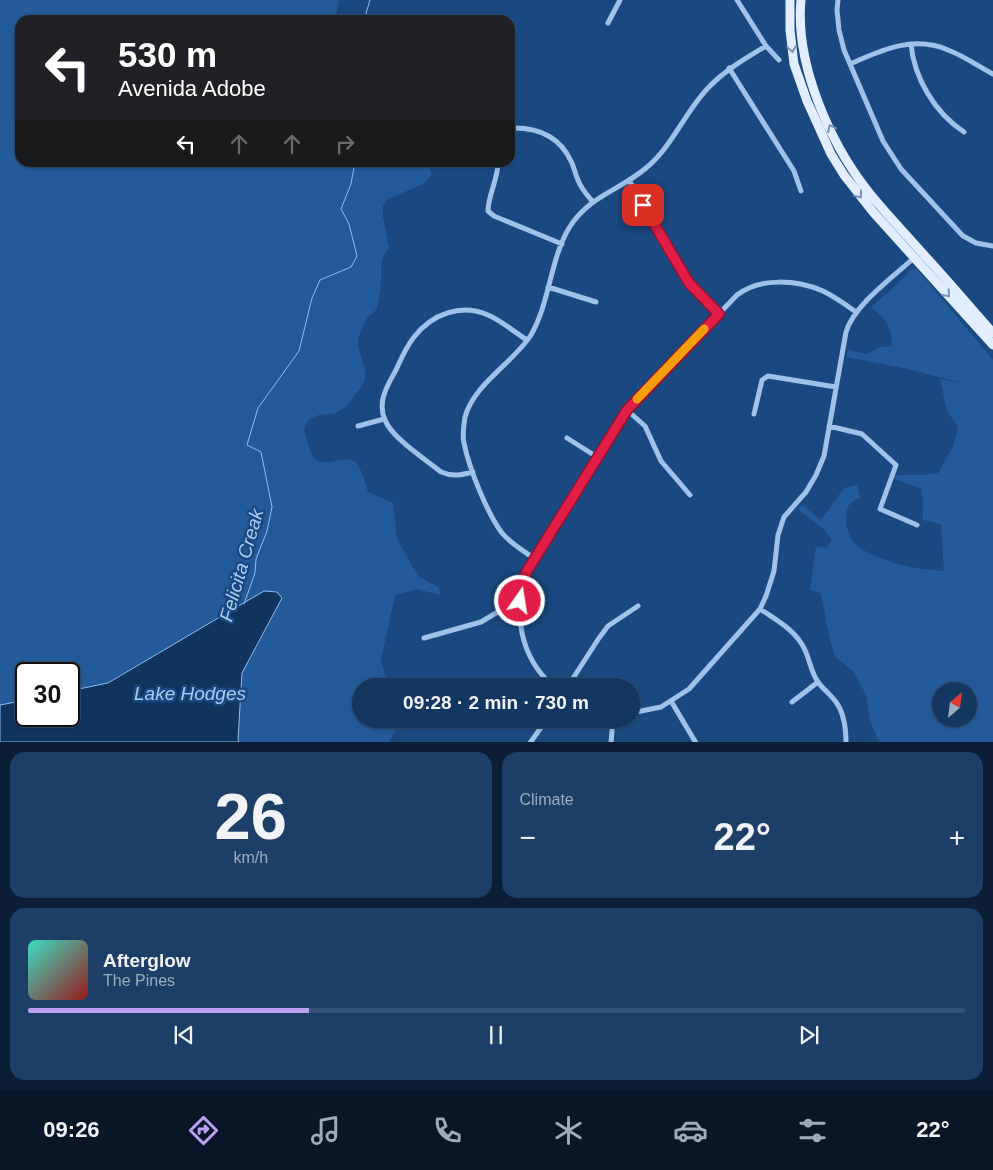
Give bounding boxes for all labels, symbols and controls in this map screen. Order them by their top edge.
icon: left [35,35,100,100]
text: 530 m [118,35,217,74]
one-way arrow [786,45,797,53]
text: Avenida Adobe [118,76,266,101]
one-way arrow [826,124,837,133]
icon: left [172,130,200,158]
icon: ahead [225,130,253,158]
icon: ahead [278,130,306,158]
icon: right [331,130,359,158]
pin [622,184,664,226]
one-way arrow [854,189,863,198]
icon: arrive [629,191,657,219]
one-way arrow [941,288,950,297]
water label: Felicita Creak [215,505,268,624]
position arrow [493,574,545,626]
speed limit sign: 30 [15,662,80,727]
north arrow [932,682,978,728]
map controls [932,682,977,727]
water label: Lake Hodges [134,683,246,704]
text: 09:28 · 2 min · 730 m [403,692,589,713]
text: 26 [215,780,287,853]
text: Climate [520,791,574,808]
text: 22° [714,816,771,858]
text: − [520,822,536,853]
text: + [949,822,965,853]
text: km/h [233,849,268,866]
text: Afterglow [103,950,191,971]
text: The Pines [103,972,175,989]
icon: previous [170,1021,198,1049]
icon: pause [482,1021,510,1049]
icon: next [795,1021,823,1049]
icon: directions [186,1113,221,1148]
icon: music [308,1113,343,1148]
icon: phone [430,1113,465,1148]
icon: climate [551,1113,586,1148]
icon: car [673,1113,708,1148]
icon: filters [795,1113,830,1148]
text: 09:26 [43,1117,100,1142]
text: 22° [916,1117,950,1142]

